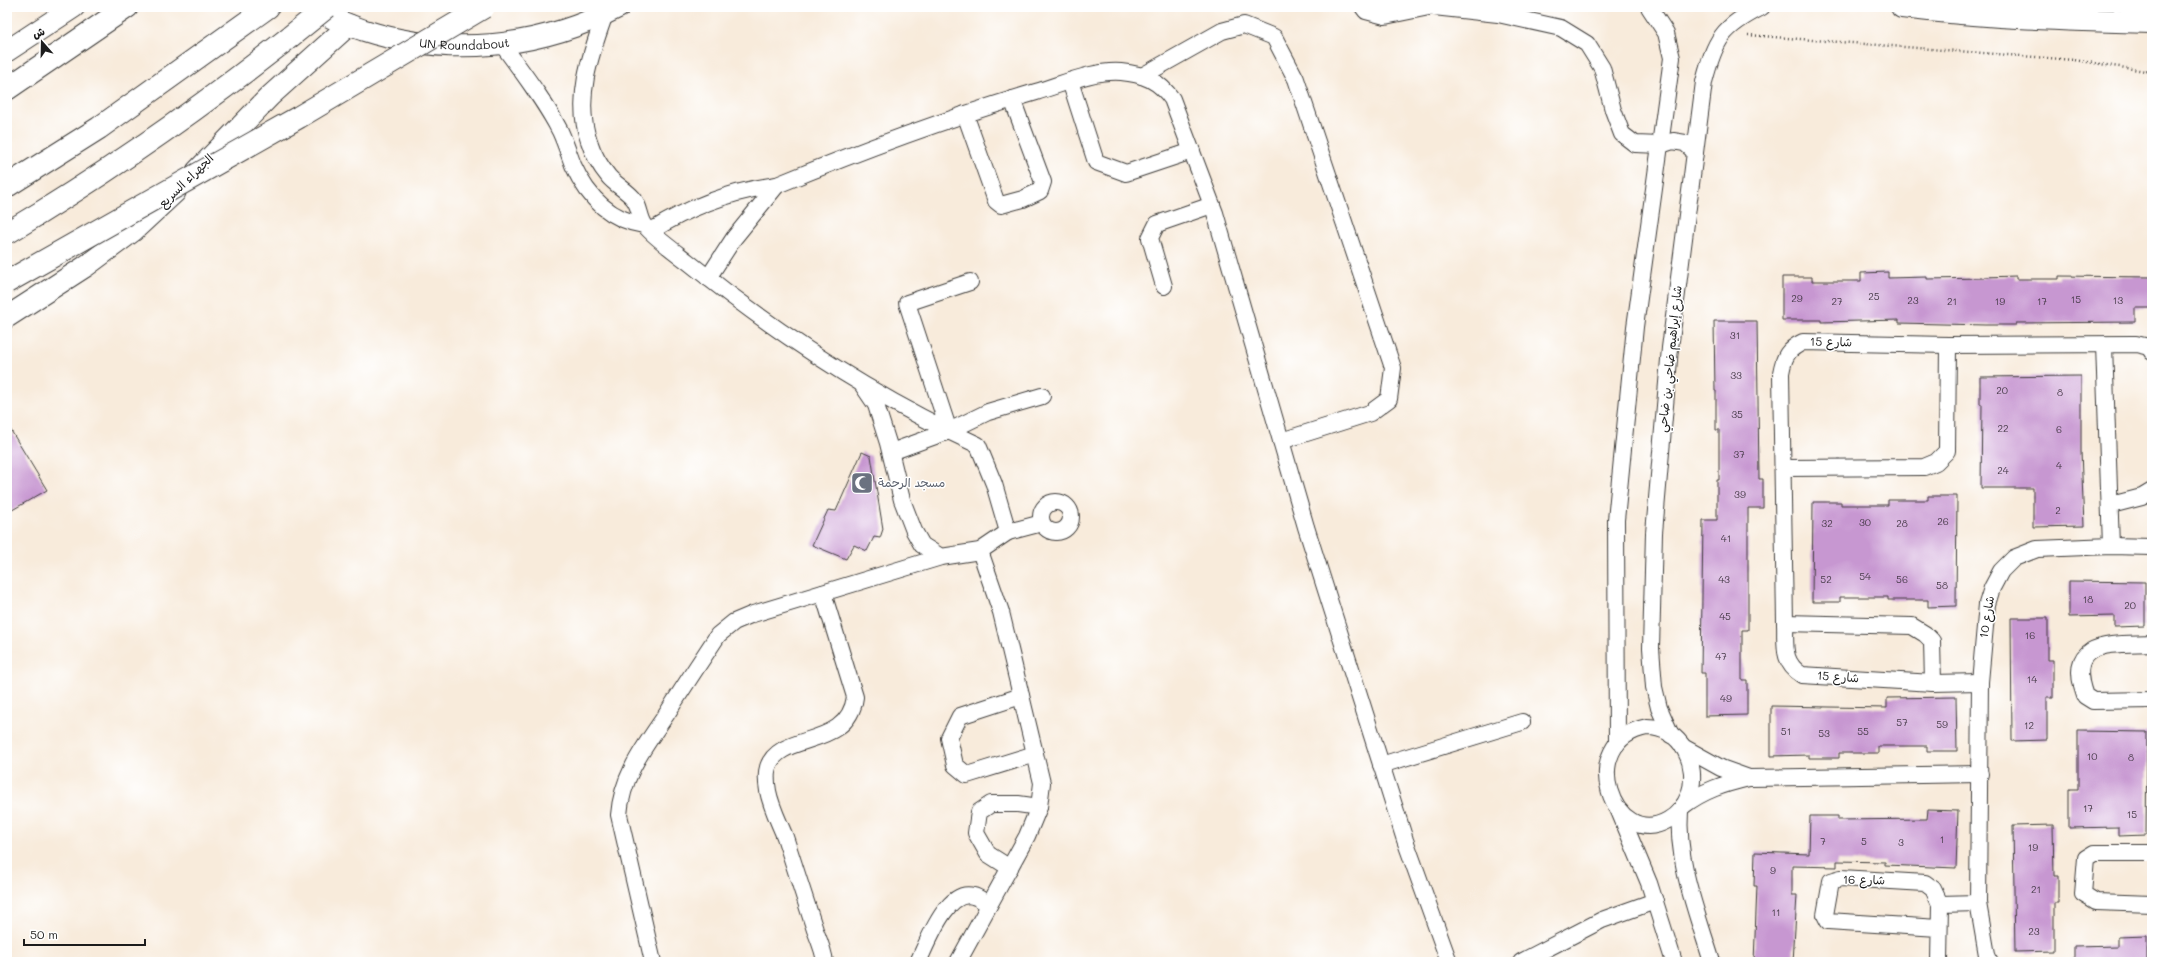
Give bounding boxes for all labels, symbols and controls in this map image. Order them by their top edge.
north arrow [22,22,62,62]
text: ش [30,23,47,41]
street label: UN Roundabout [418,34,510,53]
street label: الجهراء السريع [154,150,218,212]
street label: شارع إبراهيم ضاحي بن ضاحي [1653,285,1689,434]
house number: 25 [1868,289,1880,303]
house number: 29 [1791,291,1803,305]
house number: 15 [2071,292,2081,306]
house number: 23 [1907,293,1919,307]
house number: 13 [2113,293,2123,307]
house number: 27 [1831,294,1843,308]
house number: 21 [1947,294,1957,308]
house number: 19 [1995,294,2005,308]
house number: 17 [2037,294,2047,308]
house number: 31 [1730,328,1740,342]
street label: شارع 15 [1810,333,1852,351]
house number: 33 [1730,368,1742,382]
house number: 20 [1996,383,2008,397]
house number: 8 [2057,385,2063,399]
house number: 35 [1731,407,1743,421]
house number: 22 [1997,421,2009,435]
house number: 6 [2056,422,2062,436]
house number: 37 [1733,447,1745,461]
house number: 4 [2056,458,2062,472]
house number: 24 [1997,463,2009,477]
mosque icon: مسجد الرحمة [849,470,875,496]
place label: مسجد الرحمة [878,474,945,491]
house number: 39 [1734,487,1746,501]
house number: 2 [2055,503,2061,517]
house number: 26 [1937,514,1949,528]
house number: 30 [1859,515,1871,529]
house number: 32 [1821,516,1833,530]
house number: 28 [1896,516,1908,530]
house number: 41 [1721,531,1731,545]
house number: 54 [1859,569,1871,583]
house number: 43 [1718,572,1730,586]
house number: 52 [1820,572,1832,586]
house number: 56 [1896,572,1908,586]
house number: 58 [1936,578,1948,592]
house number: 18 [2083,592,2093,606]
street label: شارع 10 [1975,595,1999,639]
house number: 20 [2124,598,2136,612]
house number: 45 [1719,609,1731,623]
house number: 16 [2025,628,2035,642]
house number: 47 [1715,649,1727,663]
street label: شارع 15 [1816,667,1860,687]
house number: 14 [2027,672,2037,686]
house number: 49 [1720,691,1732,705]
house number: 57 [1896,715,1908,729]
house number: 59 [1936,717,1948,731]
house number: 12 [2024,718,2034,732]
house number: 51 [1781,724,1791,738]
house number: 55 [1857,724,1869,738]
house number: 53 [1818,726,1830,740]
house number: 10 [2087,749,2097,763]
house number: 8 [2128,750,2134,764]
house number: 17 [2083,801,2093,815]
house number: 15 [2127,807,2137,821]
house number: 1 [1940,832,1944,846]
house number: 7 [1820,834,1826,848]
house number: 5 [1861,834,1867,848]
house number: 3 [1898,835,1904,849]
house number: 19 [2028,840,2038,854]
house number: 9 [1770,863,1776,877]
street label: شارع 16 [1843,871,1885,889]
house number: 21 [2031,882,2041,896]
house number: 11 [1772,905,1780,919]
scale bar [24,921,145,947]
house number: 23 [2028,924,2040,938]
text: 50 m [30,926,58,942]

